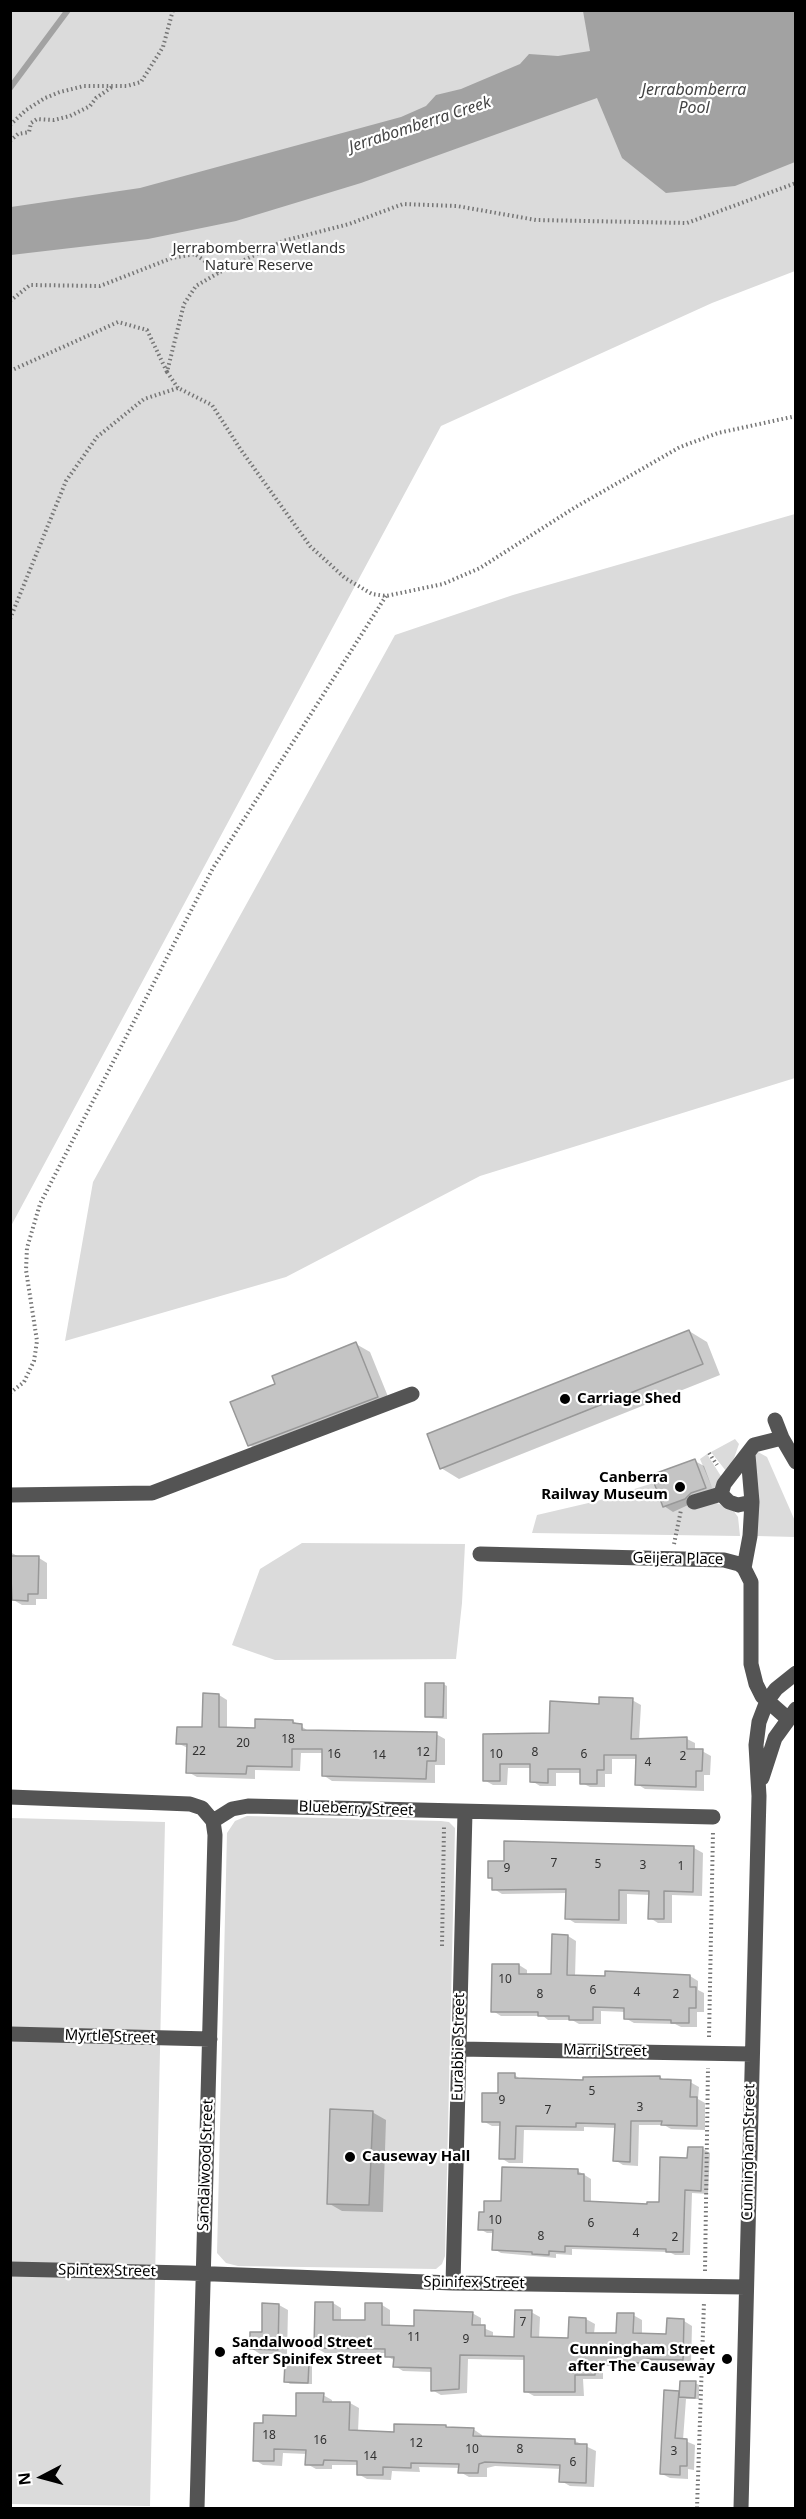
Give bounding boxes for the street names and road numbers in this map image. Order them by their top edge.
street label: Geijera Place [632,1549,724,1569]
street label: Blueberry Street [298,1798,414,1820]
street label: Eurabbie Street [449,1993,469,2101]
street label: Myrtle Street [64,2026,156,2048]
street label: Marri Street [563,2041,647,2061]
street label: Cunningham Street [739,2083,759,2221]
street label: Sandalwood Street [195,2099,217,2231]
street label: Spintex Street [58,2261,156,2281]
street label: Spinifex Street [423,2273,525,2293]

